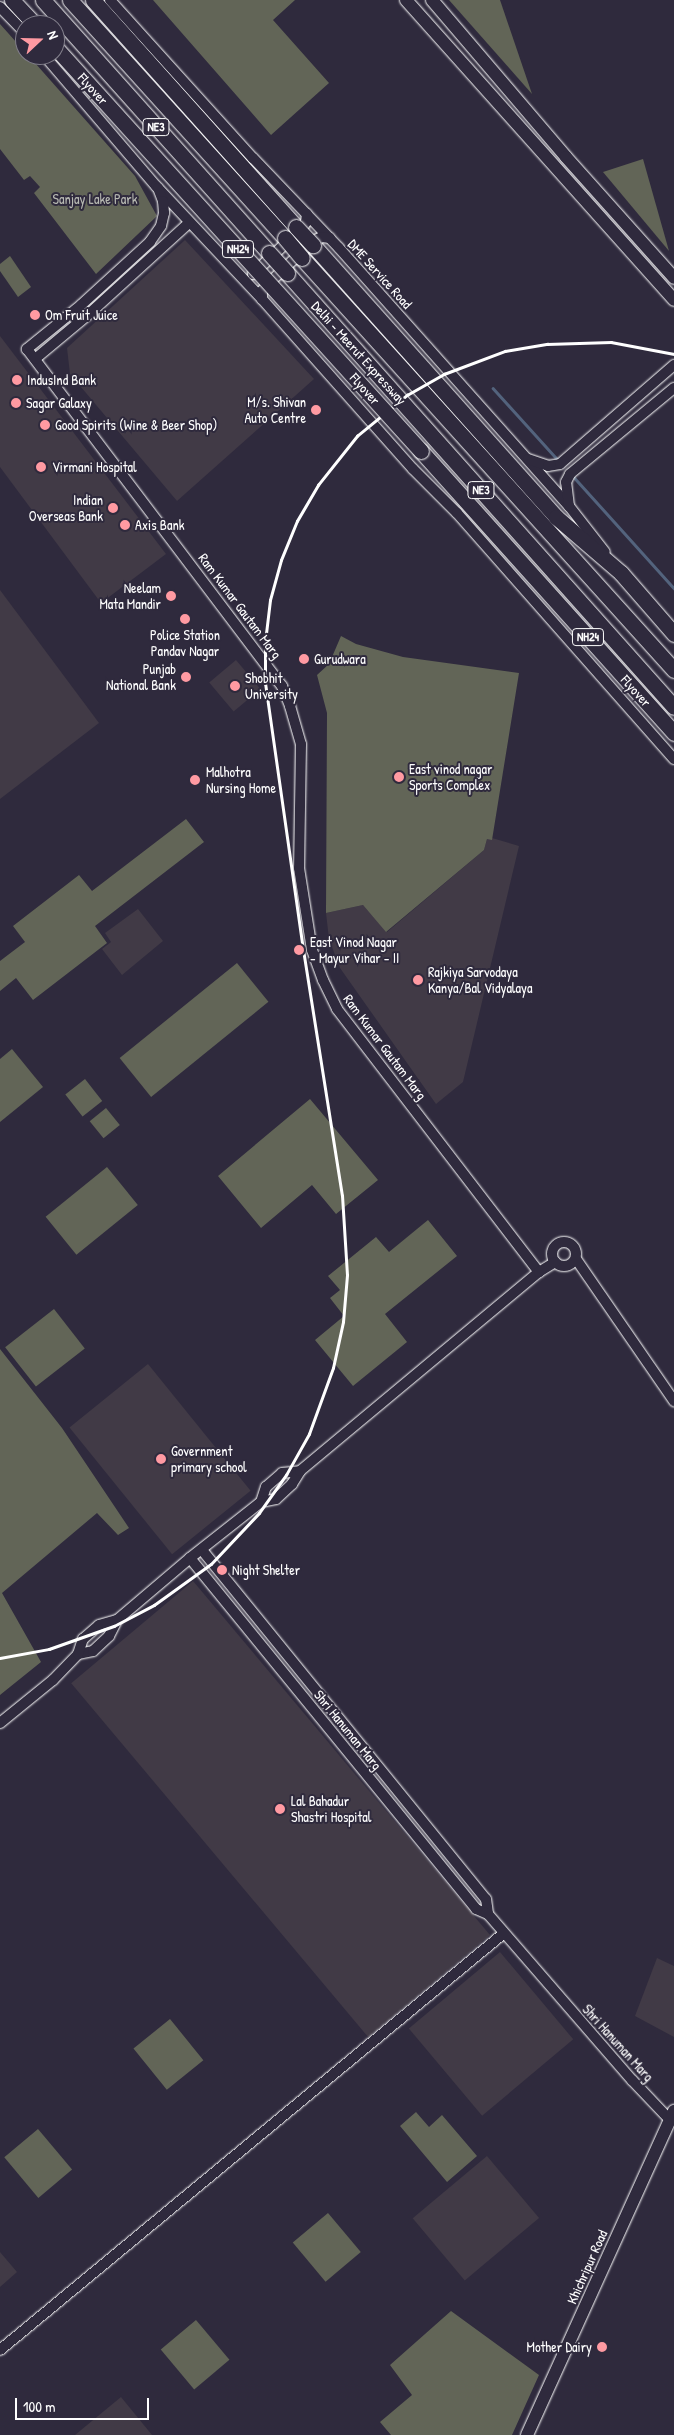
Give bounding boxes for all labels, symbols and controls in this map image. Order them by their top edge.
north arrow [15,15,65,65]
text: N [43,28,64,42]
street label: Flyover [74,70,112,108]
road number: NE3 [142,118,170,136]
park label: Sanjay Lake Park [53,191,137,207]
street label: DME Service Road [344,236,416,312]
road number: NH24 [222,240,254,258]
street label: Delhi - Meerut Expressway [308,298,410,408]
place label: Om Fruit Juice [45,307,118,323]
marker: Om Fruit Juice [29,309,41,321]
street label: Flyover [346,370,384,408]
place label: IndusInd Bank [27,372,96,388]
marker: IndusInd Bank [11,374,23,386]
place label: M/s. Shivan Auto Centre [245,394,306,427]
place label: Sagar Galaxy [26,395,92,411]
marker: Sagar Galaxy [10,397,22,409]
marker: M/s. Shivan Auto Centre [310,404,322,416]
place label: Good Spirits (Wine & Beer Shop) [55,417,217,433]
marker: Good Spirits (Wine & Beer Shop) [39,419,51,431]
place label: Virmani Hospital [52,459,137,475]
marker: Virmani Hospital [34,460,48,474]
road number: NE3 [467,480,495,500]
place label: Indian Overseas Bank [29,492,103,524]
marker: Indian Overseas Bank [107,502,119,514]
place label: Axis Bank [135,517,185,533]
marker: Axis Bank [119,519,131,531]
street label: Ram Kumar Gautam Marg [195,550,285,662]
place label: Neelam Mata Mandir [100,580,161,612]
marker: Neelam Mata Mandir [165,590,177,602]
marker: Police Station Pandav Nagar [179,613,191,625]
place label: Police Station Pandav Nagar [150,627,220,660]
road number: NH24 [572,628,604,646]
place label: Gurudwara [314,651,366,667]
marker: Gurudwara [298,653,310,665]
place label: Punjab National Bank [106,661,176,694]
place label: Shobhit University [245,670,298,702]
marker: Punjab National Bank [180,671,192,683]
street label: Flyover [617,672,655,710]
marker: Shobhit University [229,680,241,692]
place label: East vinod nagar Sports Complex [409,761,492,794]
place label: Malhotra Nursing Home [206,764,276,796]
marker: East vinod nagar Sports Complex [393,771,405,783]
marker: Malhotra Nursing Home [188,773,202,787]
place label: East Vinod Nagar - Mayur Vihar - II [310,934,399,966]
marker: East Vinod Nagar - Mayur Vihar - II [292,943,306,957]
place label: Rajkiya Sarvodaya Kanya/Bal Vidyalaya [428,964,532,996]
marker: Rajkiya Sarvodaya Kanya/Bal Vidyalaya [412,974,424,986]
street label: Ram Kumar Gautam Marg [340,991,430,1103]
place label: Government primary school [171,1443,247,1475]
marker: Government primary school [155,1453,167,1465]
place label: Night Shelter [232,1562,300,1578]
marker: Night Shelter [216,1564,228,1576]
street label: Shri Hanuman Marg [311,1687,385,1773]
place label: Lal Bahadur Shastri Hospital [291,1793,371,1825]
marker: Lal Bahadur Shastri Hospital [273,1802,287,1816]
street label: Shri Hanuman Marg [579,2001,657,2085]
street label: Khichripur Road [563,2227,611,2307]
place label: Mother Dairy [527,2339,592,2355]
marker: Mother Dairy [596,2341,608,2353]
scale bar [18,2388,151,2420]
text: 100 m [23,2396,56,2417]

